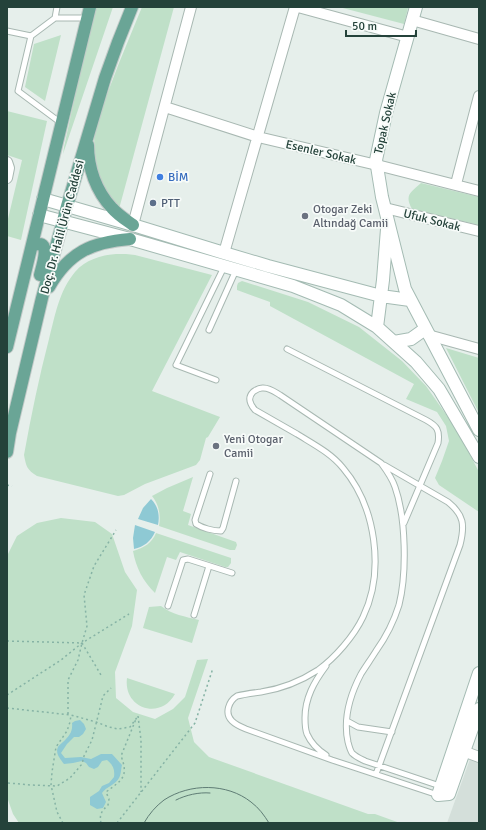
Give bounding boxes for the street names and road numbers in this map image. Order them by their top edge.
street label: Topak Sokak [371,91,400,156]
street label: Esenler Sokak [284,137,358,168]
street label: Doç. Dr. Halil Ürün Caddesi [37,158,88,296]
street label: Ufuk Sokak [402,206,462,235]

